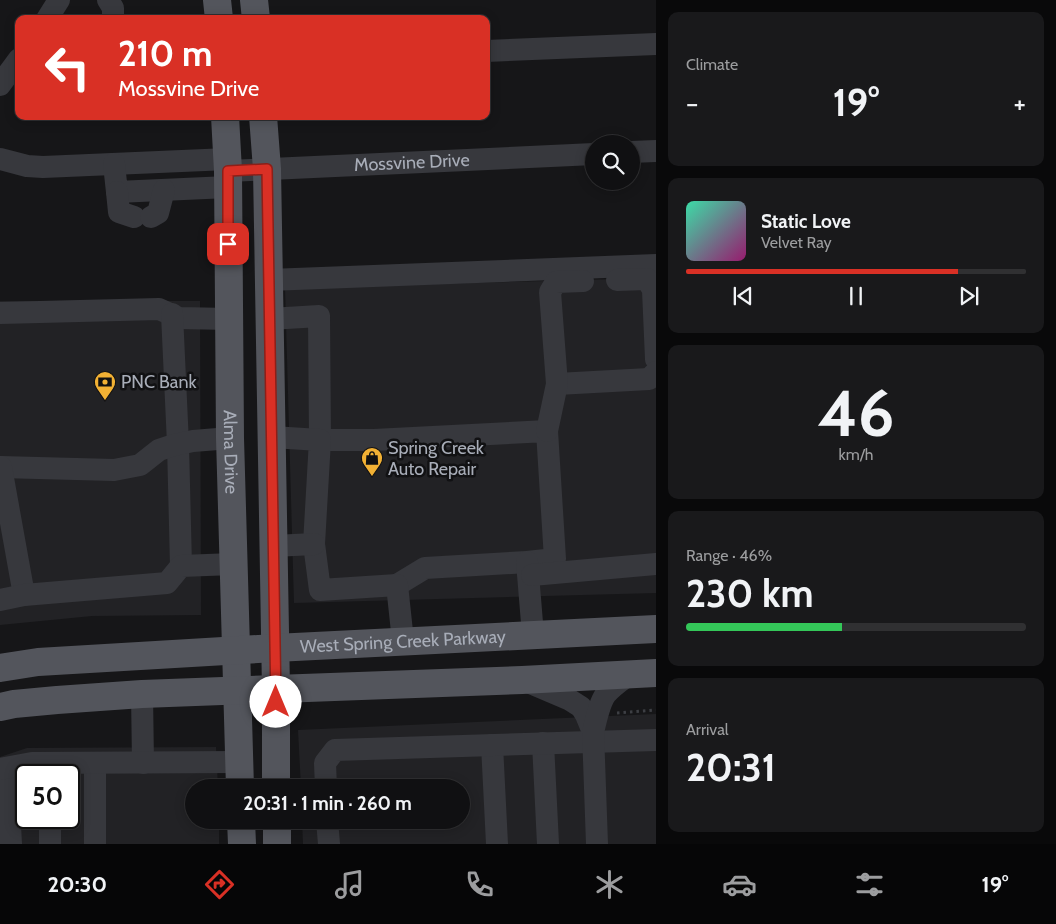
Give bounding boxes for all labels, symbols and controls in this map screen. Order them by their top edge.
text: 210 m [118,32,212,75]
icon: left [35,35,100,100]
text: Climate [686,55,738,74]
text: Mossvine Drive [118,75,259,102]
text: 19° [833,79,879,126]
text: − [686,86,698,120]
text: + [1014,86,1026,120]
map controls [585,135,640,190]
button: search [585,135,640,190]
street label: Mossvine Drive [354,149,470,176]
text: Static Love [761,210,851,233]
pin [207,223,249,265]
icon: arrive [214,230,242,258]
text: Velvet Ray [761,233,832,252]
icon: previous [729,282,757,310]
icon: pause [842,282,870,310]
icon: next [955,282,983,310]
bank icon: PNC Bank [93,370,117,401]
place label: PNC Bank [121,371,198,393]
text: 46 [818,373,894,452]
street label: Alma Drive [219,410,243,494]
place label: Spring Creek Auto Repair [388,437,485,480]
text: km/h [838,445,874,464]
shop icon: Spring Creek Auto Repair [360,446,384,477]
text: Range · 46% [686,546,772,565]
text: 230 km [686,570,813,617]
street label: West Spring Creek Parkway [300,626,506,658]
position arrow [249,675,301,727]
text: Arrival [686,720,729,739]
text: 20:31 [686,744,776,791]
speed limit sign: 50 [15,764,80,829]
text: 20:31 · 1 min · 260 m [243,792,412,815]
icon: directions [202,867,237,902]
icon: music [332,867,367,902]
icon: phone [462,867,497,902]
icon: climate [592,867,627,902]
icon: car [722,867,757,902]
icon: filters [852,867,887,902]
text: 20:30 [47,871,107,898]
text: 19° [982,871,1008,898]

